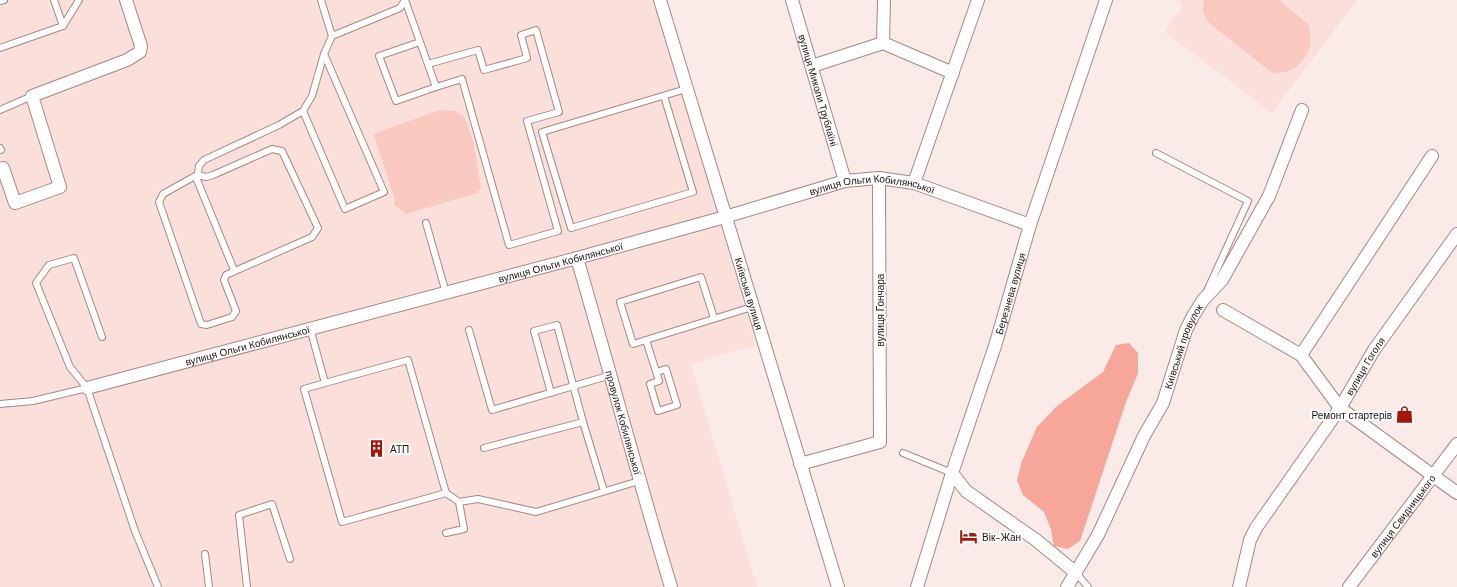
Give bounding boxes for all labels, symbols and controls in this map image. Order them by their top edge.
street label: вулиця Миколи Трублаїні [795,33,841,148]
street label: вулиця Ольги Кобилянської [808,172,937,198]
street label: вулиця Ольги Кобилянської [497,240,625,286]
street label: Березнева вулиця [993,251,1029,336]
street label: Київська вулиця [732,256,766,332]
street label: вулиця Гончара [874,273,887,346]
street label: Київський провулок [1162,301,1206,391]
street label: вулиця Ольги Кобилянської [184,323,311,369]
street label: вулиця Гоголя [1343,335,1388,398]
street label: провулок Кобилянської [602,369,644,476]
shop icon: Ремонт стартерів [1395,405,1415,425]
place label: Ремонт стартерів [1312,409,1392,422]
building icon: АТП [367,439,387,459]
place label: АТП [390,443,409,456]
street label: вулиця Свидницького [1368,472,1439,560]
hotel icon: Вік-Жан [959,527,979,547]
place label: Вік-Жан [982,531,1021,544]

